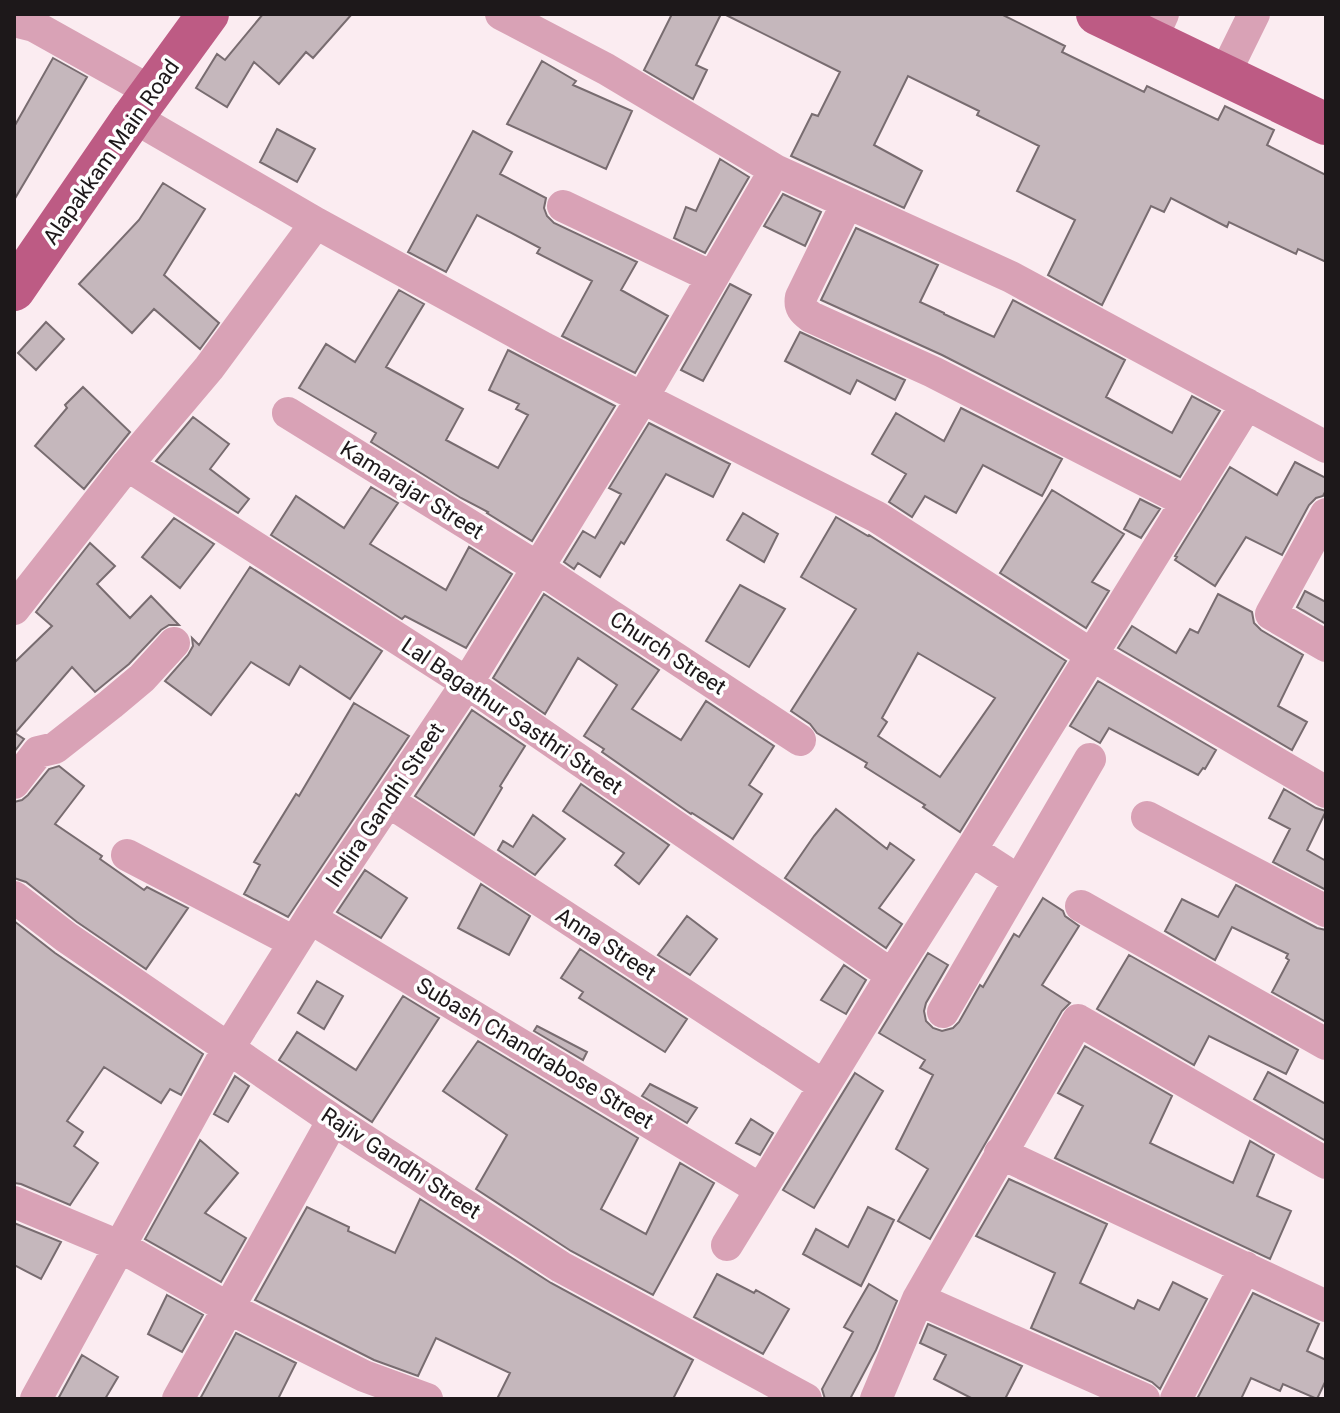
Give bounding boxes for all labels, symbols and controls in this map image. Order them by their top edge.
street label: Alapakkam Main Road [38,55,184,249]
street label: Kamarajar Street [336,436,488,544]
street label: Church Street [605,606,731,700]
street label: Lal Bagathur Sasthri Street [397,633,627,799]
street label: Indira Gandhi Street [321,718,449,892]
street label: Anna Street [551,902,661,986]
street label: Subash Chandrabose Street [412,972,658,1134]
street label: Rajiv Gandhi Street [317,1102,485,1224]

